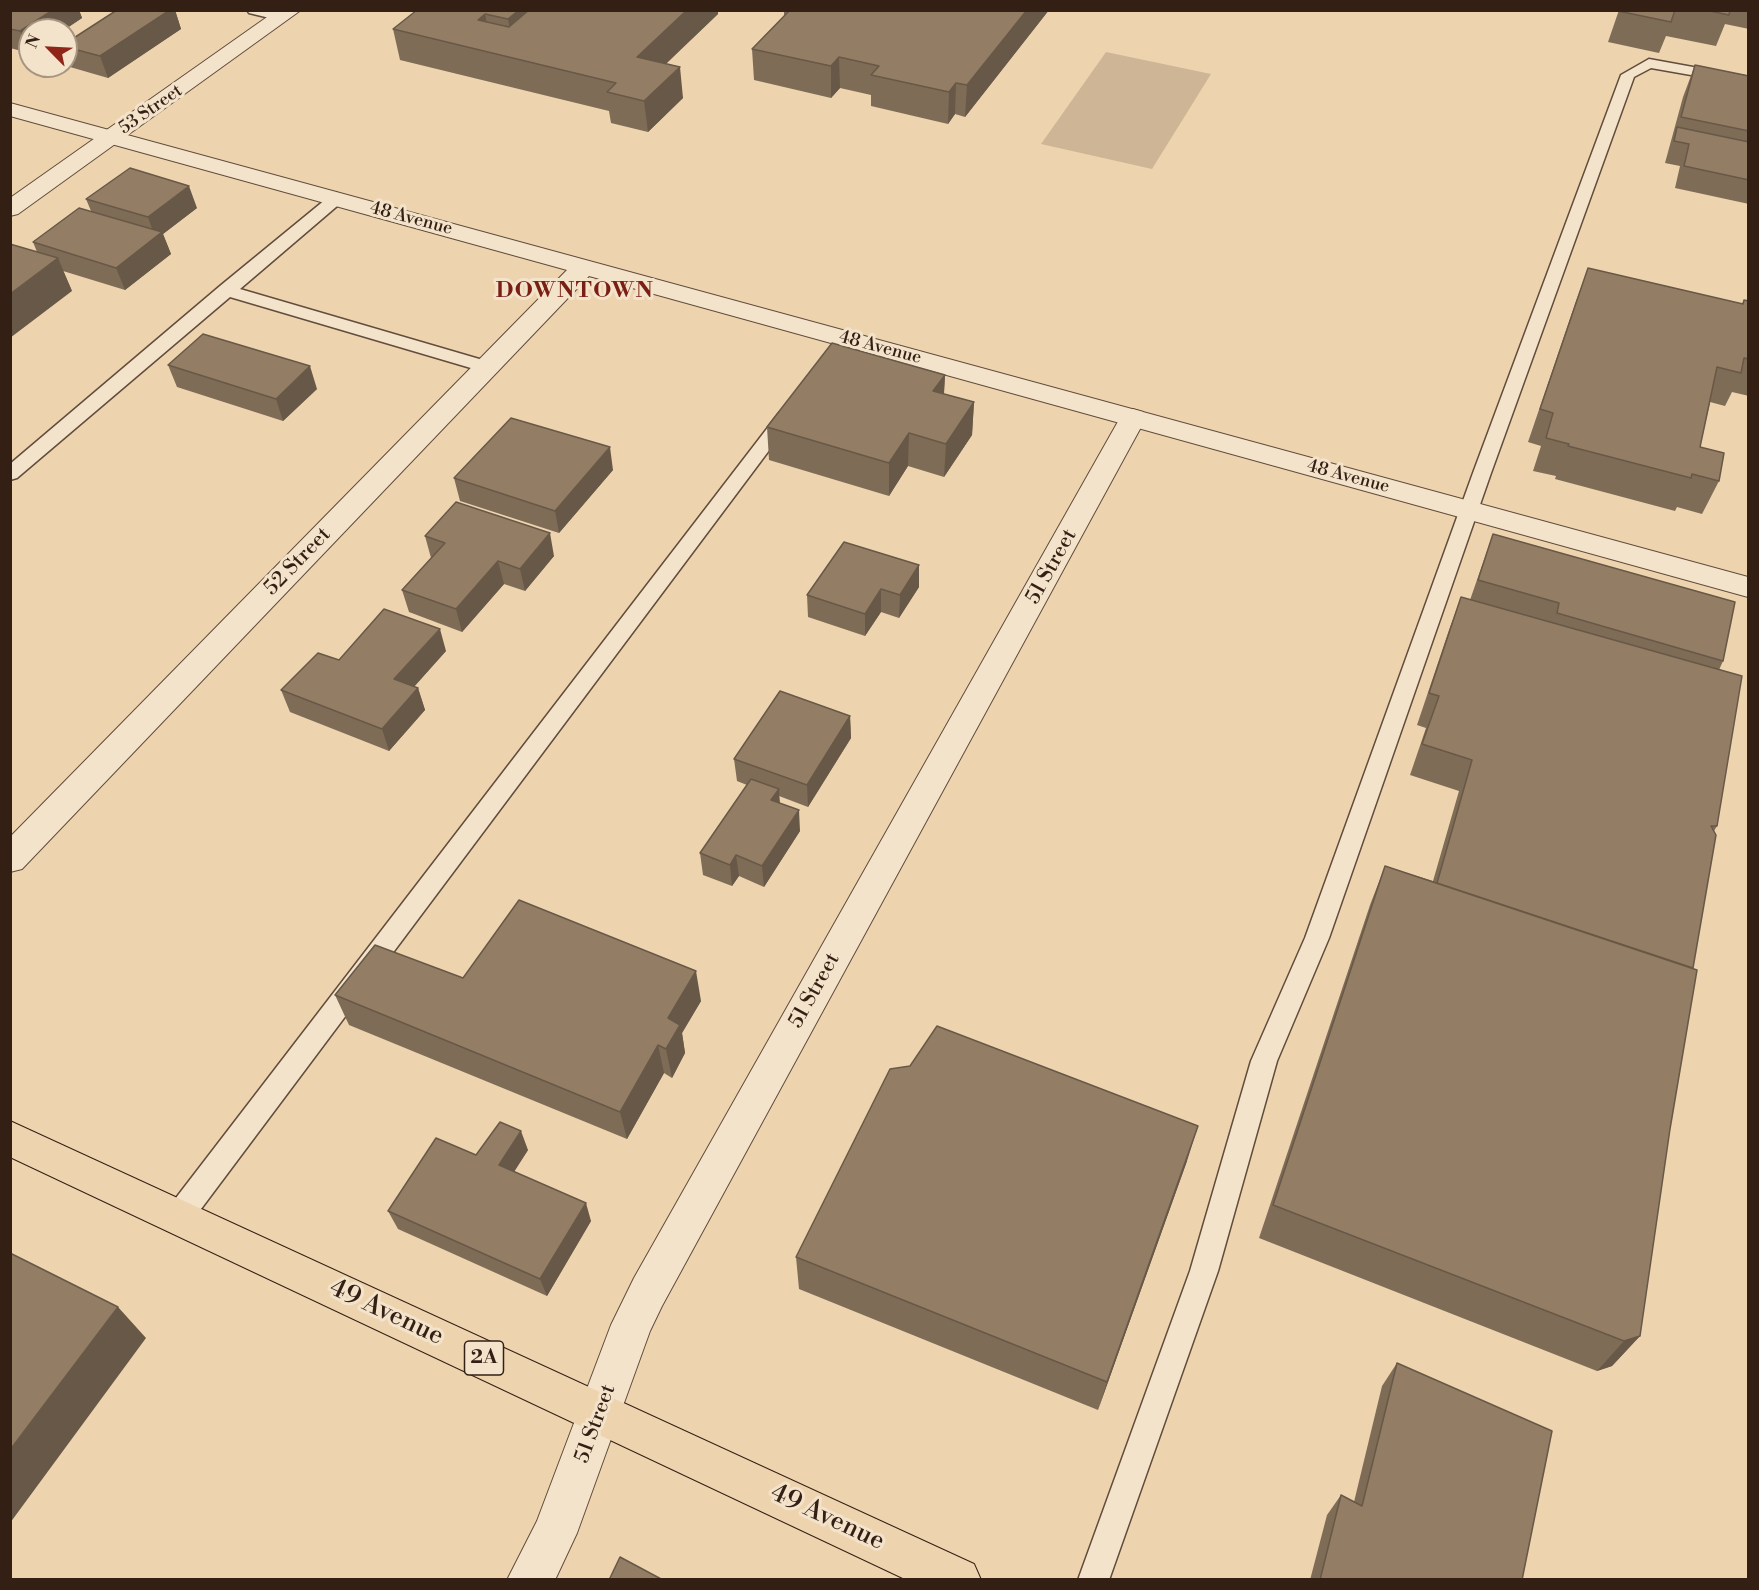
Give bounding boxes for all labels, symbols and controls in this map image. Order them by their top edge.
north arrow [18,18,78,78]
text: N [22,32,45,51]
street label: 53 Street [115,80,187,140]
street label: 48 Avenue [367,198,455,240]
district label: DOWNTOWN [496,279,654,305]
street label: 48 Avenue [836,327,924,369]
street label: 48 Avenue [1304,456,1392,498]
street label: 52 Street [259,523,337,601]
street label: 51 Street [1021,525,1083,609]
street label: 51 Street [784,949,846,1033]
street label: 49 Avenue [324,1273,448,1353]
road number: 2A [464,1341,504,1375]
street label: 51 Street [570,1381,622,1467]
street label: 49 Avenue [765,1478,889,1558]

